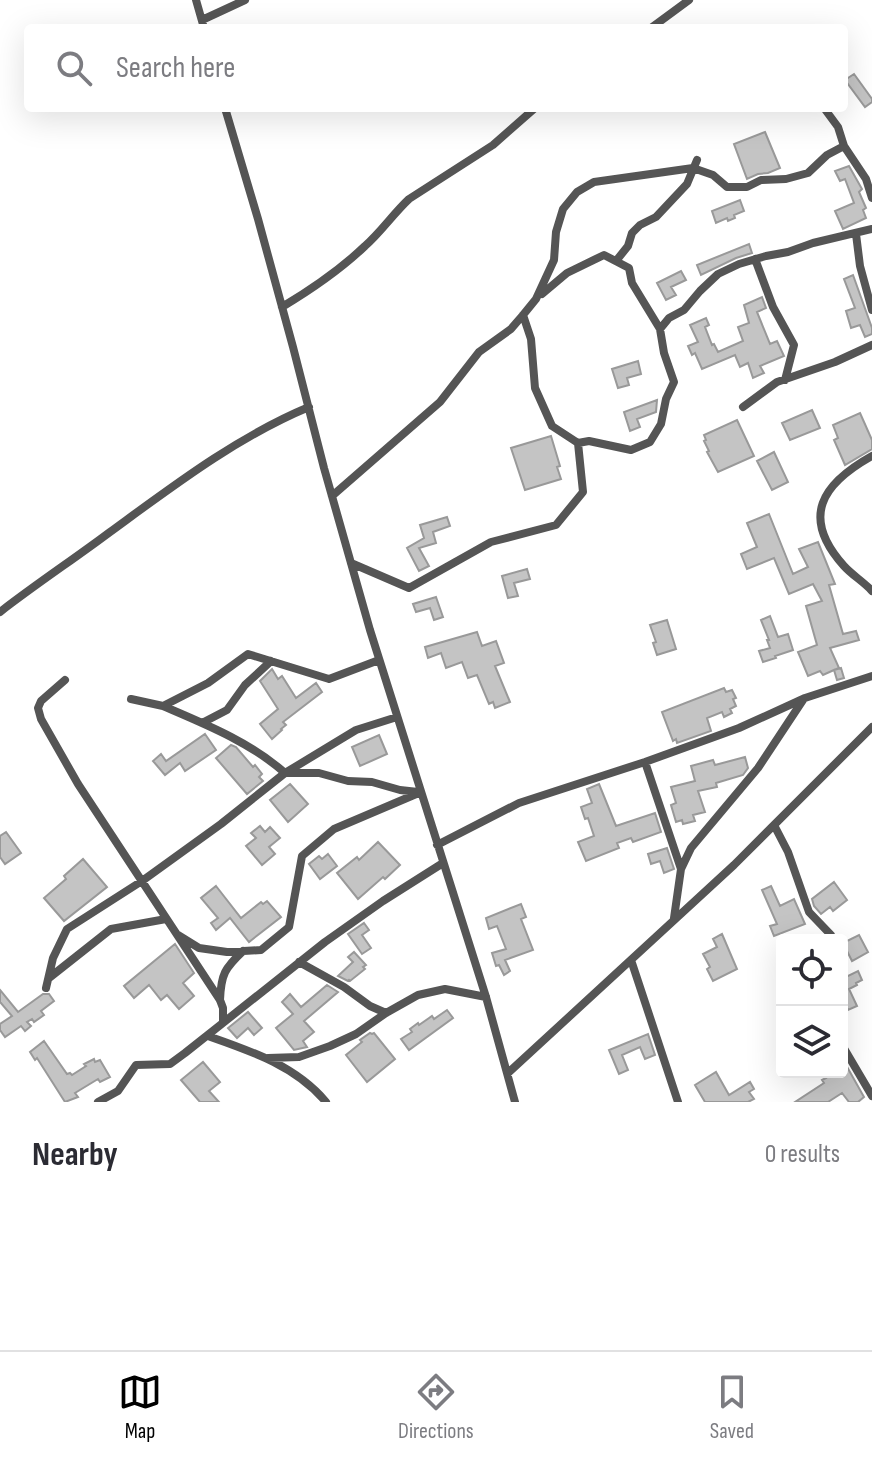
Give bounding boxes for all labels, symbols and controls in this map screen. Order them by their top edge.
search box [24,24,848,112]
icon: search [52,46,96,90]
text: Search here [116,50,235,86]
map controls [776,934,848,1078]
button: locate [776,934,848,1006]
button: layers [776,1006,848,1078]
text: Nearby [32,1134,118,1175]
text: 0 results [765,1139,840,1170]
tab: Map [118,1370,162,1445]
tab: Directions [398,1370,474,1445]
tab: Saved [710,1370,754,1445]

